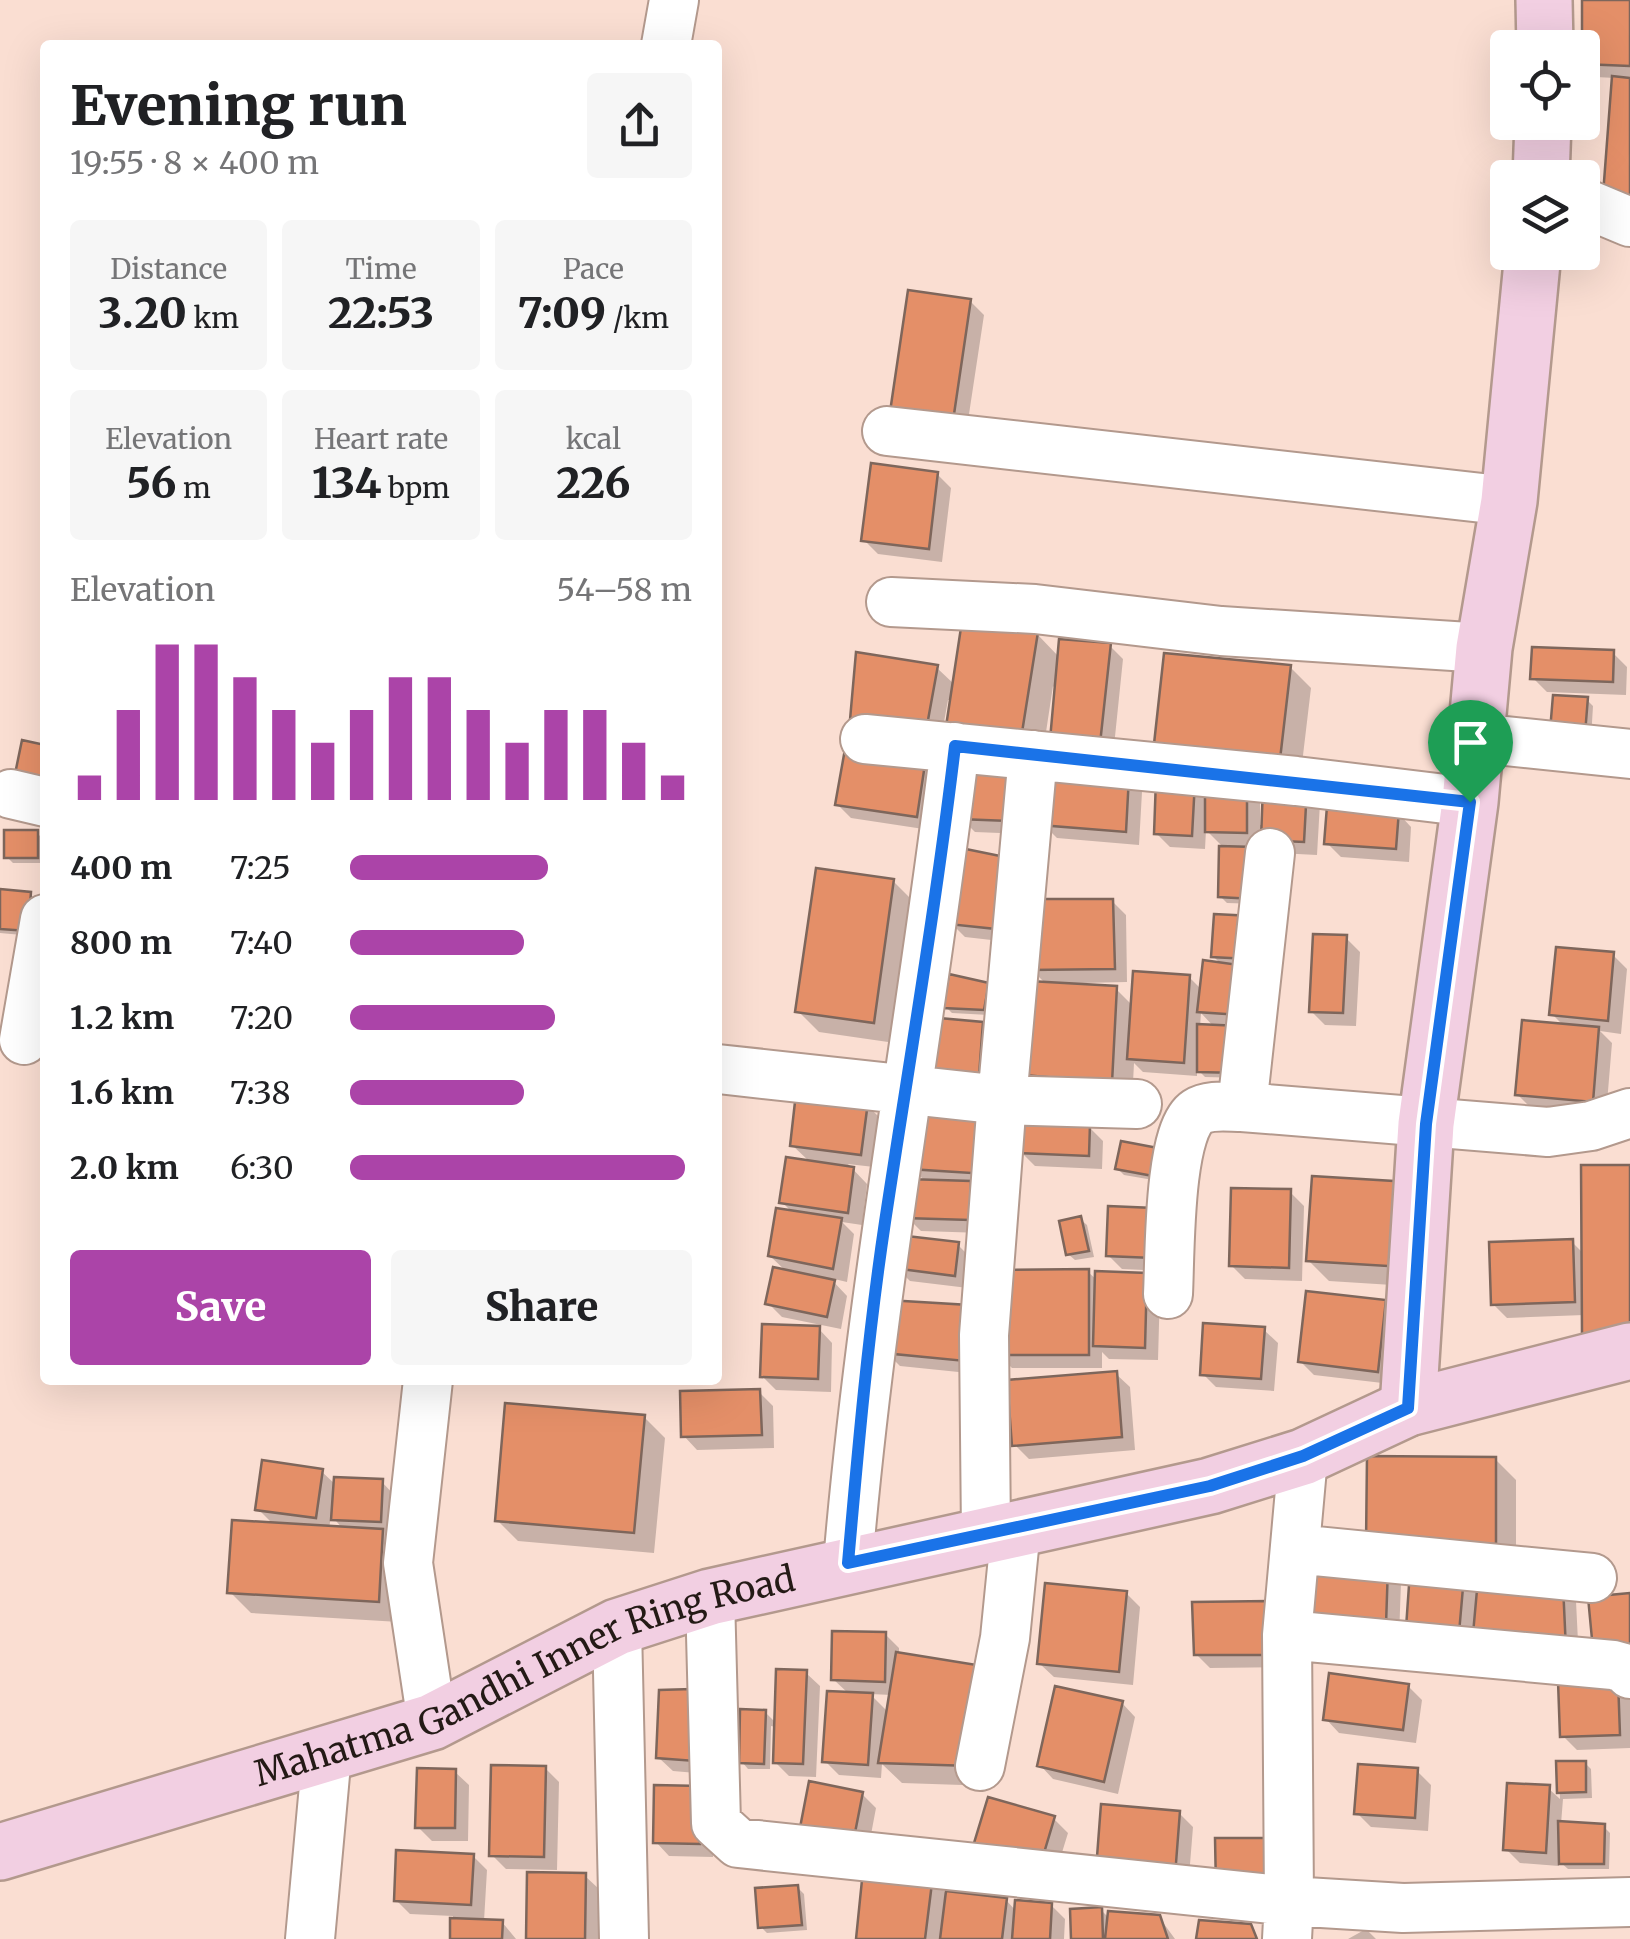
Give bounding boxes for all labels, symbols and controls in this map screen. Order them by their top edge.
map controls [1490,30,1600,270]
button: locate [1490,30,1600,140]
text: Evening run [70,71,407,140]
button: share [587,73,692,178]
text: 19:55 · 8 × 400 m [70,143,319,183]
button: layers [1490,160,1600,270]
text: Distance [110,251,227,287]
text: Time [345,251,416,287]
text: Pace [563,251,624,287]
text: 3.20 [98,287,187,339]
text: 22:53 [328,287,434,339]
text: 7:09 [518,287,606,339]
text: km [187,300,239,336]
text: /km [606,300,669,336]
text: Elevation [105,421,232,457]
text: Heart rate [314,421,448,457]
text: kcal [566,421,621,457]
text: 56 [126,457,176,509]
text: 134 [312,457,381,509]
text: 226 [556,457,630,509]
text: m [176,470,211,506]
text: bpm [381,470,450,506]
text: Elevation [70,570,215,610]
text: 54–58 m [557,570,692,610]
pin [1428,700,1513,803]
icon: arrive [1443,715,1498,770]
text: 400 m [70,848,172,888]
text: 7:25 [230,848,291,888]
text: 800 m [70,923,172,963]
text: 7:40 [230,923,293,963]
text: 1.2 km [70,998,174,1038]
text: 7:20 [230,998,293,1038]
text: 1.6 km [70,1073,174,1113]
text: 7:38 [230,1073,291,1113]
text: 2.0 km [70,1148,179,1188]
text: 6:30 [230,1148,294,1188]
button: Save [70,1250,371,1365]
button: Share [391,1250,692,1365]
street label: Mahatma Gandhi Inner Ring Road [249,1557,799,1796]

